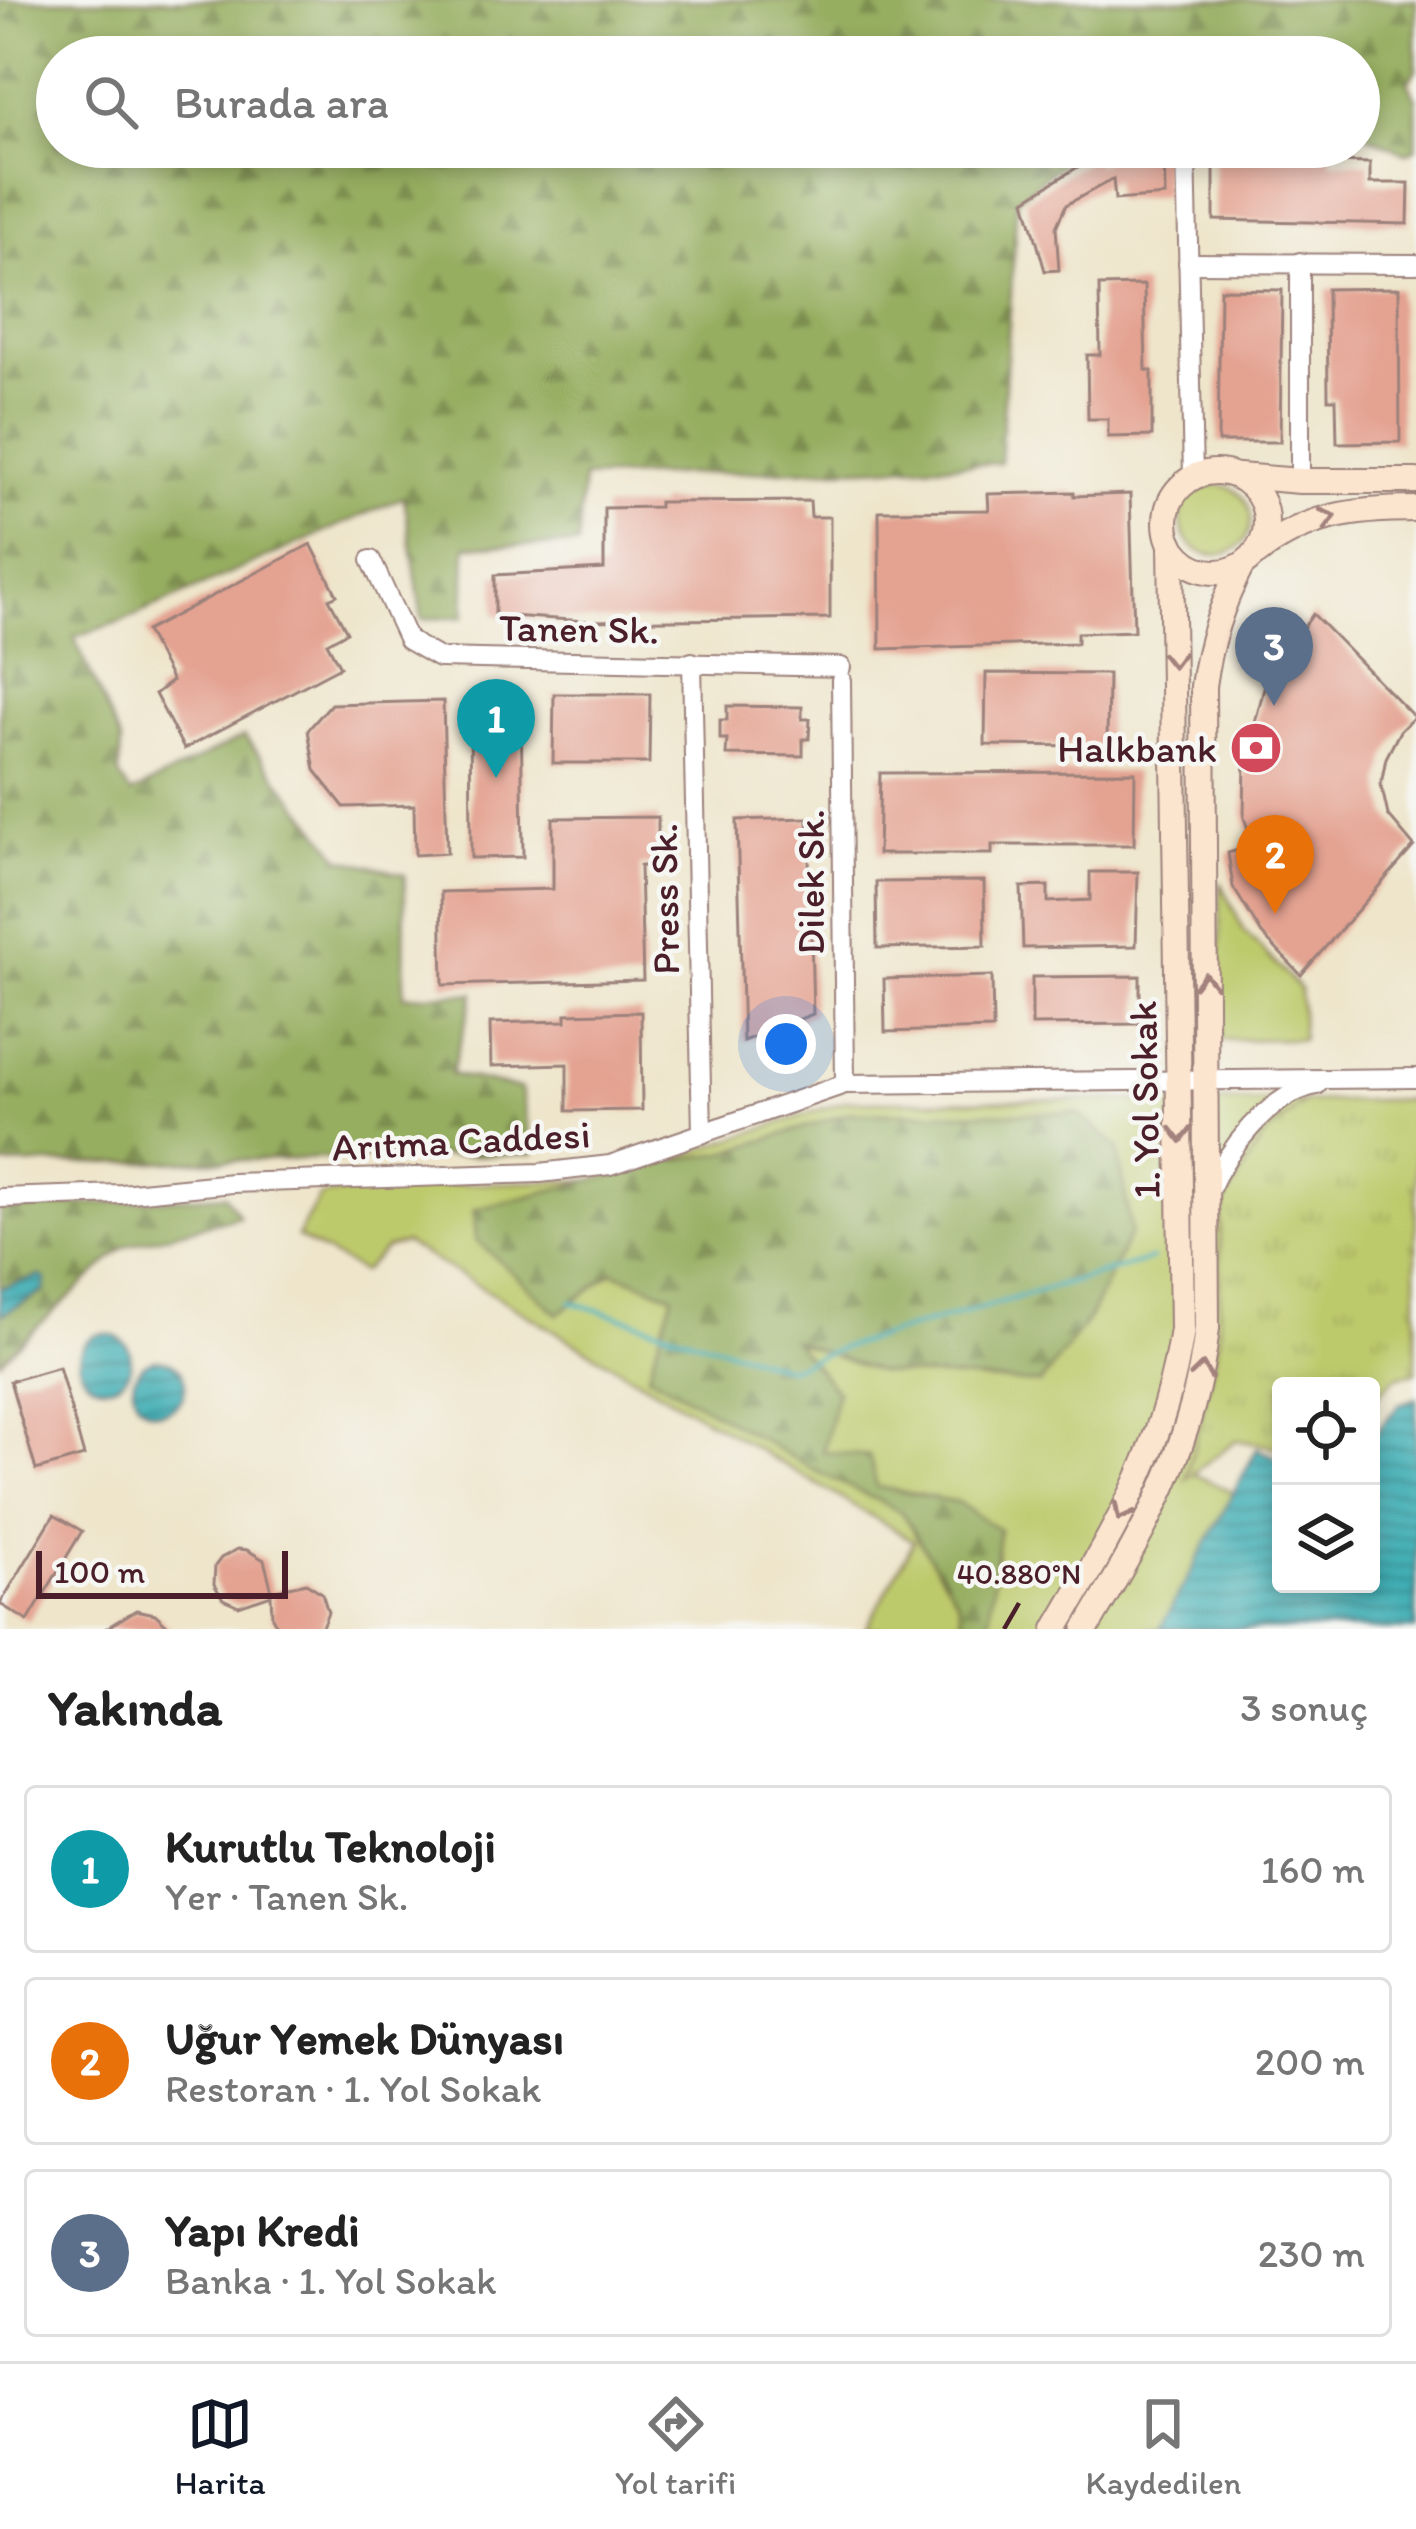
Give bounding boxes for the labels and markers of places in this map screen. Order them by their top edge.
pin: 3 [1235,607,1313,706]
pin: 1 [457,679,535,778]
bank icon: Halkbank [1228,720,1284,776]
place label: Halkbank [1057,725,1217,772]
pin: 2 [1236,815,1314,914]

